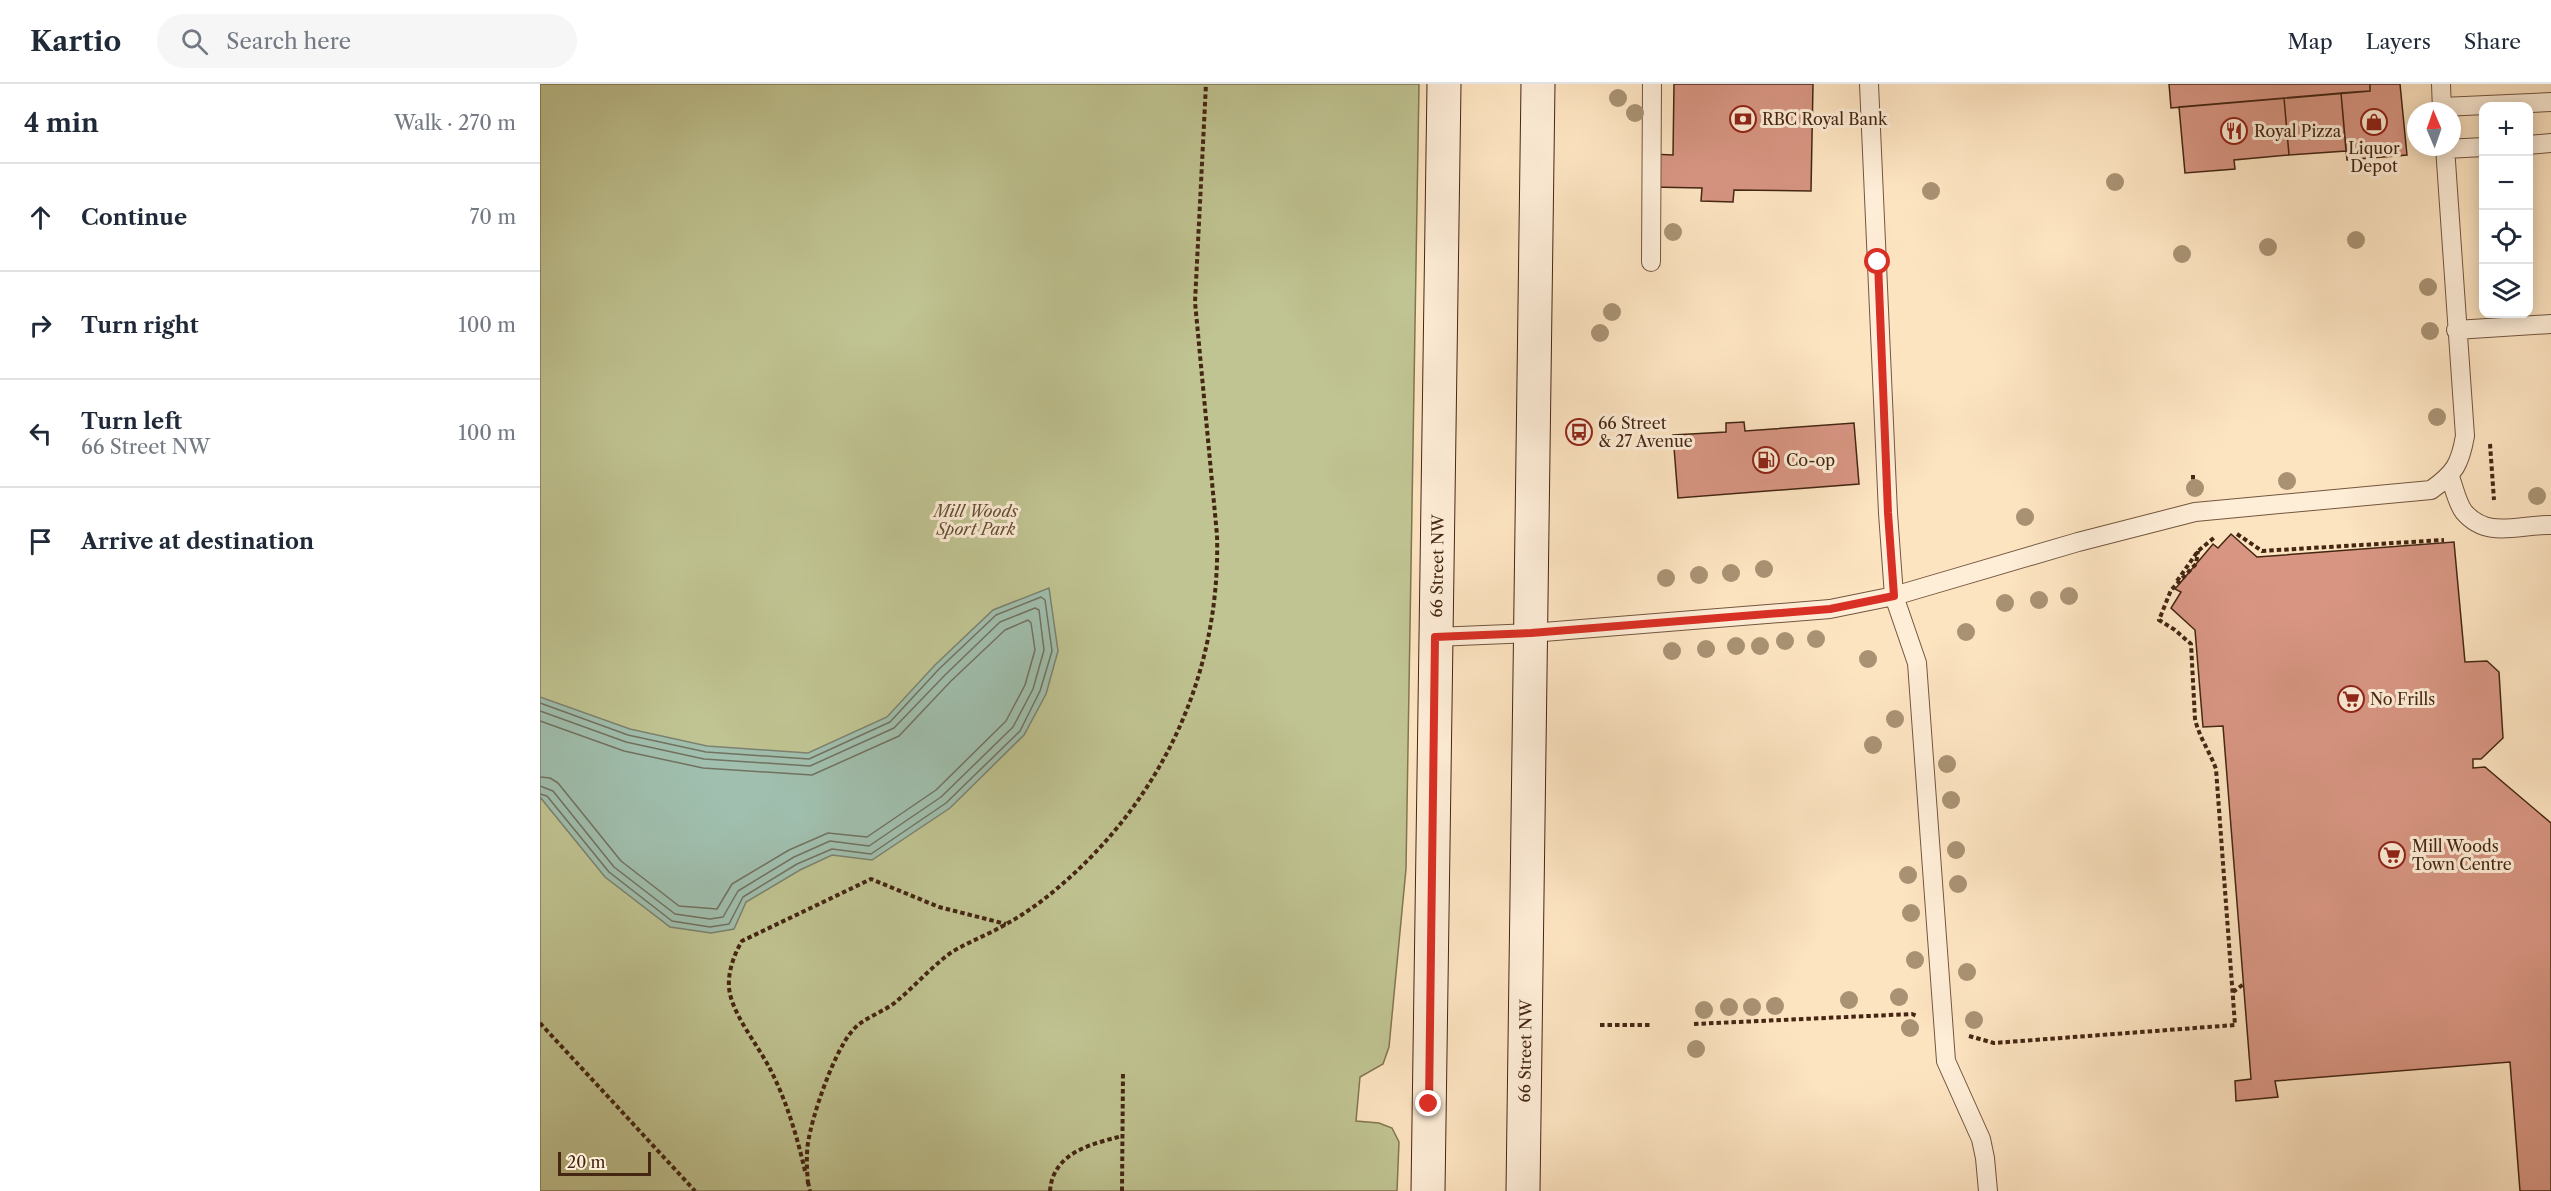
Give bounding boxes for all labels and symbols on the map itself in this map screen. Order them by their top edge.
north arrow [2407,102,2461,156]
bank icon: RBC Royal Bank [1728,104,1758,134]
shop icon: Liquor Depot [2359,107,2389,137]
place label: RBC Royal Bank [1762,109,1888,129]
restaurant icon: Royal Pizza [2219,116,2249,146]
place label: Royal Pizza [2254,121,2342,141]
place label: Liquor Depot [2348,138,2400,176]
route start [1864,248,1890,274]
place label: 66 Street & 27 Avenue [1598,413,1693,451]
bus stop icon: 66 Street & 27 Avenue [1564,417,1594,447]
fuel station icon: Co-op [1751,445,1781,475]
place label: Co-op [1786,450,1835,470]
park label: Mill Woods Sport Park [932,501,1018,539]
street label: 66 Street NW [1426,514,1448,618]
supermarket icon: No Frills [2336,684,2366,714]
place label: No Frills [2370,689,2435,709]
place label: Mill Woods Town Centre [2412,836,2512,874]
supermarket icon: Mill Woods Town Centre [2377,840,2407,870]
street label: 66 Street NW [1514,999,1536,1103]
route end [1415,1090,1441,1116]
scale bar [558,1149,651,1176]

